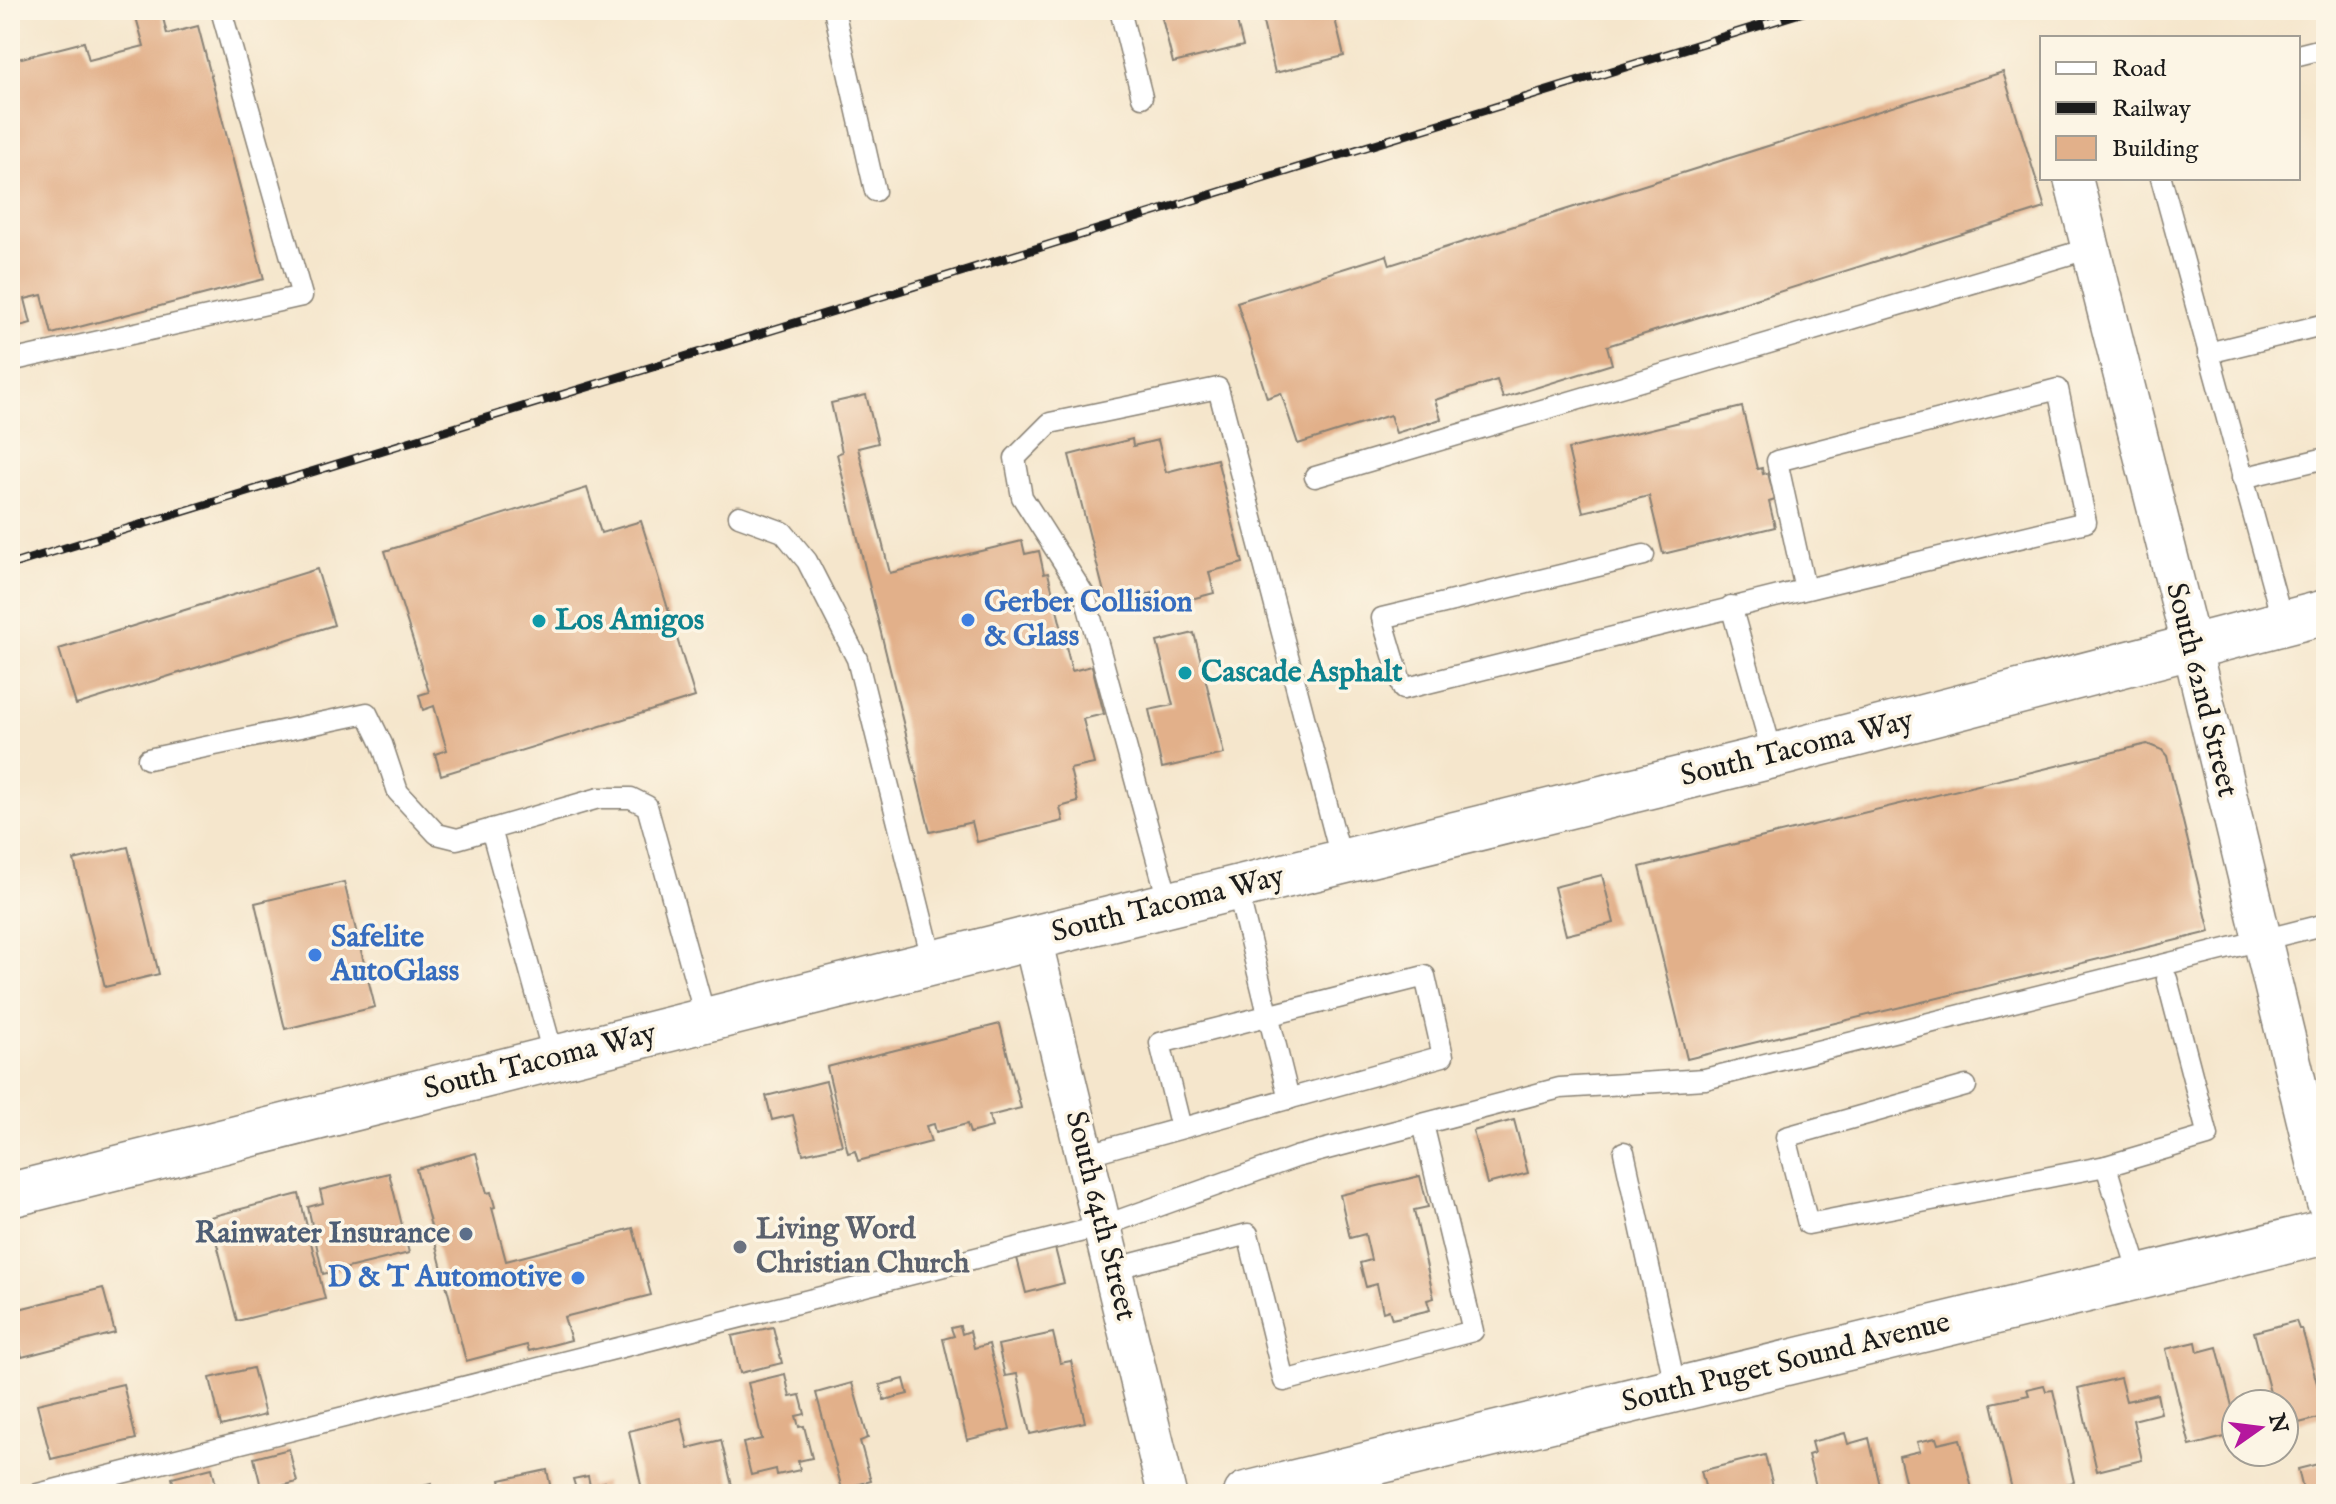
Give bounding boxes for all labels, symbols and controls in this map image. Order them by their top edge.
legend [2040,36,2300,180]
text: Road [2112,54,2166,85]
text: Railway [2112,94,2191,125]
text: Building [2112,134,2199,165]
street label: South 62nd Street [2156,579,2246,801]
place label: Gerber Collision & Glass [984,584,1192,656]
place label: Los Amigos [555,602,704,640]
marker: Gerber Collision & Glass [959,611,977,629]
marker: Los Amigos [530,612,548,630]
place label: Cascade Asphalt [1201,654,1403,692]
marker: Cascade Asphalt [1176,664,1194,682]
street label: South Tacoma Way [1677,702,1917,796]
street label: South Tacoma Way [1048,858,1288,952]
place label: Safelite AutoGlass [330,919,459,991]
marker: Safelite AutoGlass [306,946,324,964]
street label: South Tacoma Way [420,1015,660,1109]
street label: South 64th Street [1056,1107,1144,1325]
place label: Living Word Christian Church [756,1211,970,1283]
place label: Rainwater Insurance [195,1215,450,1253]
marker: Rainwater Insurance [457,1225,475,1243]
marker: Living Word Christian Church [731,1238,749,1256]
place label: D & T Automotive [327,1259,562,1297]
marker: D & T Automotive [569,1269,587,1287]
street label: South Puget Sound Avenue [1618,1304,1954,1422]
north arrow [2220,1388,2300,1468]
text: N [2261,1410,2293,1436]

